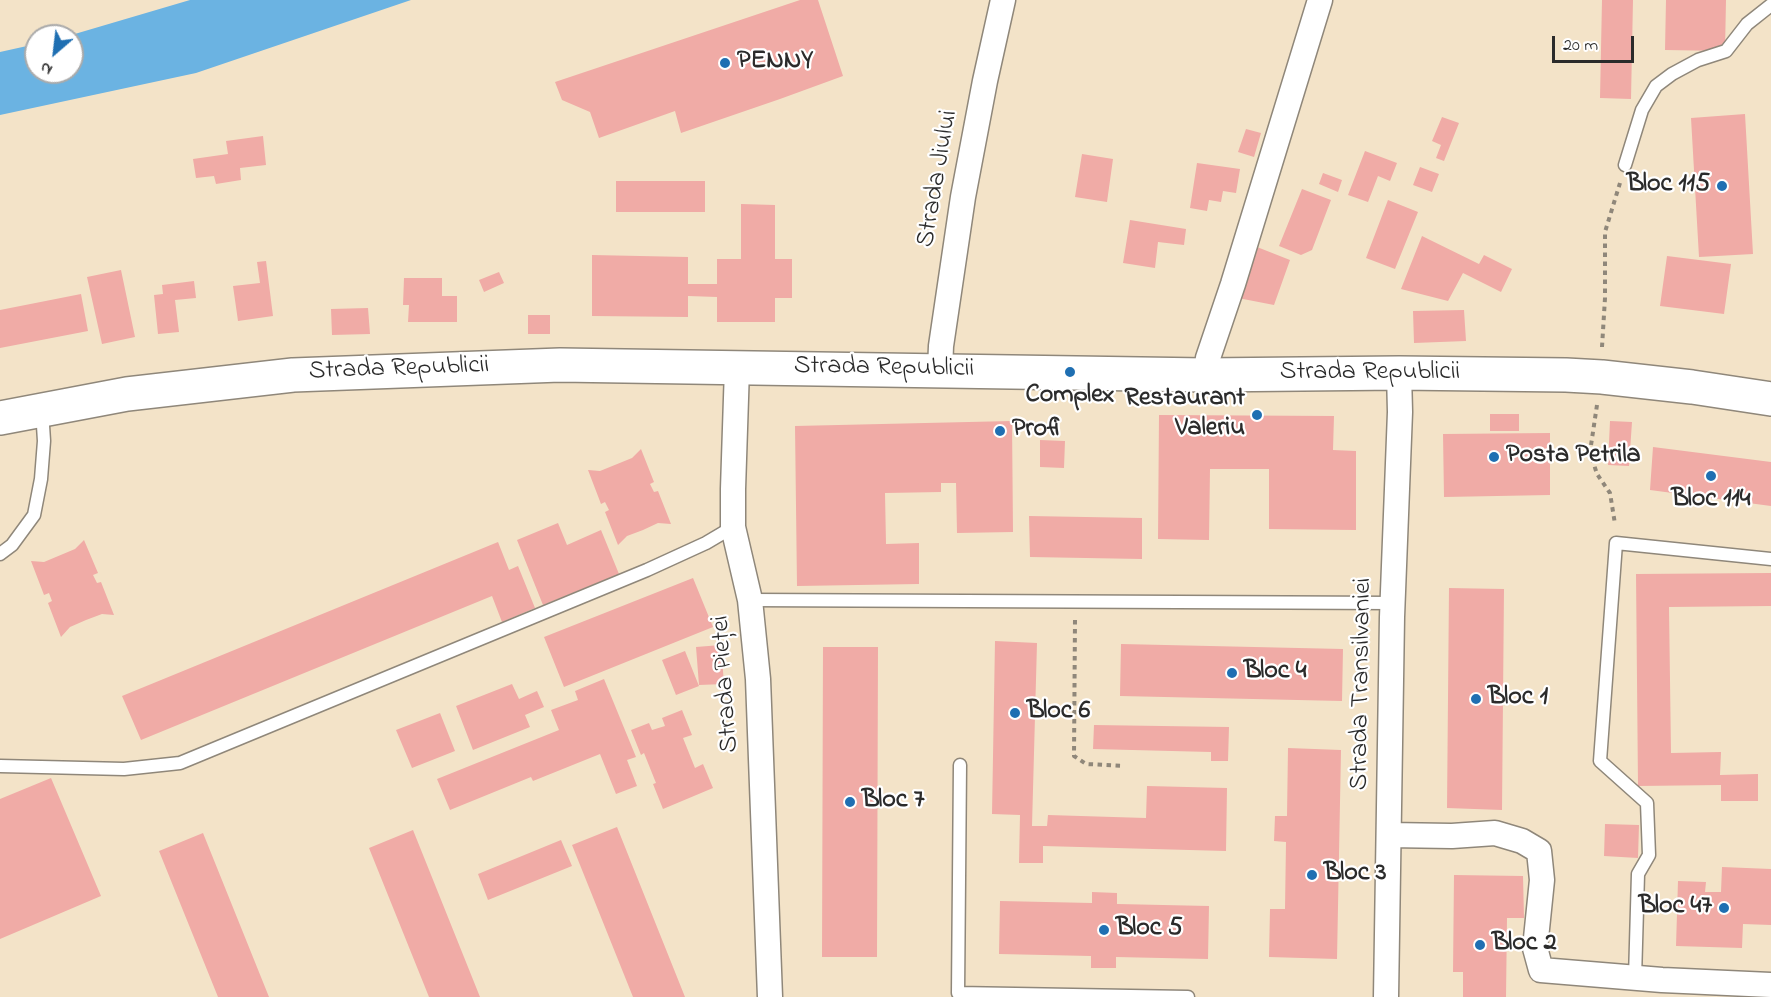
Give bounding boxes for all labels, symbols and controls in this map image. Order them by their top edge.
north arrow [24,24,84,84]
scale bar [1555,24,1638,62]
text: 20 m [1563,33,1598,59]
place label: PENNY [737,47,813,79]
text: N [36,55,57,81]
marker: PENNY [718,56,732,70]
street label: Strada Jiului [912,108,966,250]
place label: Bloc 115 [1627,170,1710,202]
marker: Bloc 115 [1715,179,1729,193]
street label: Strada Republicii [308,351,490,389]
street label: Strada Republicii [793,352,975,386]
street label: Strada Republicii [1280,358,1460,390]
marker: Complex [1063,365,1077,379]
place label: Complex [1026,381,1114,413]
place label: Restaurant Valeriu [1125,384,1245,446]
marker: Restaurant Valeriu [1250,408,1264,422]
place label: Profi [1012,415,1064,447]
marker: Profi [993,424,1007,438]
place label: Posta Petrila [1506,441,1641,473]
marker: Posta Petrila [1487,450,1501,464]
marker: Bloc 114 [1704,469,1718,483]
place label: Bloc 114 [1671,485,1751,517]
street label: Strada Transilvaniei [1346,577,1380,791]
street label: Strada Pieței [707,614,747,754]
place label: Bloc 4 [1244,657,1307,689]
marker: Bloc 4 [1225,666,1239,680]
place label: Bloc 1 [1488,683,1548,715]
marker: Bloc 1 [1469,692,1483,706]
place label: Bloc 6 [1027,697,1090,729]
marker: Bloc 6 [1008,706,1022,720]
place label: Bloc 7 [862,786,925,818]
marker: Bloc 7 [843,795,857,809]
place label: Bloc 3 [1324,859,1387,891]
marker: Bloc 3 [1305,868,1319,882]
place label: Bloc 47 [1639,892,1712,924]
marker: Bloc 47 [1717,901,1731,915]
place label: Bloc 5 [1116,914,1183,946]
marker: Bloc 5 [1097,923,1111,937]
place label: Bloc 2 [1492,929,1557,961]
marker: Bloc 2 [1473,938,1487,952]

